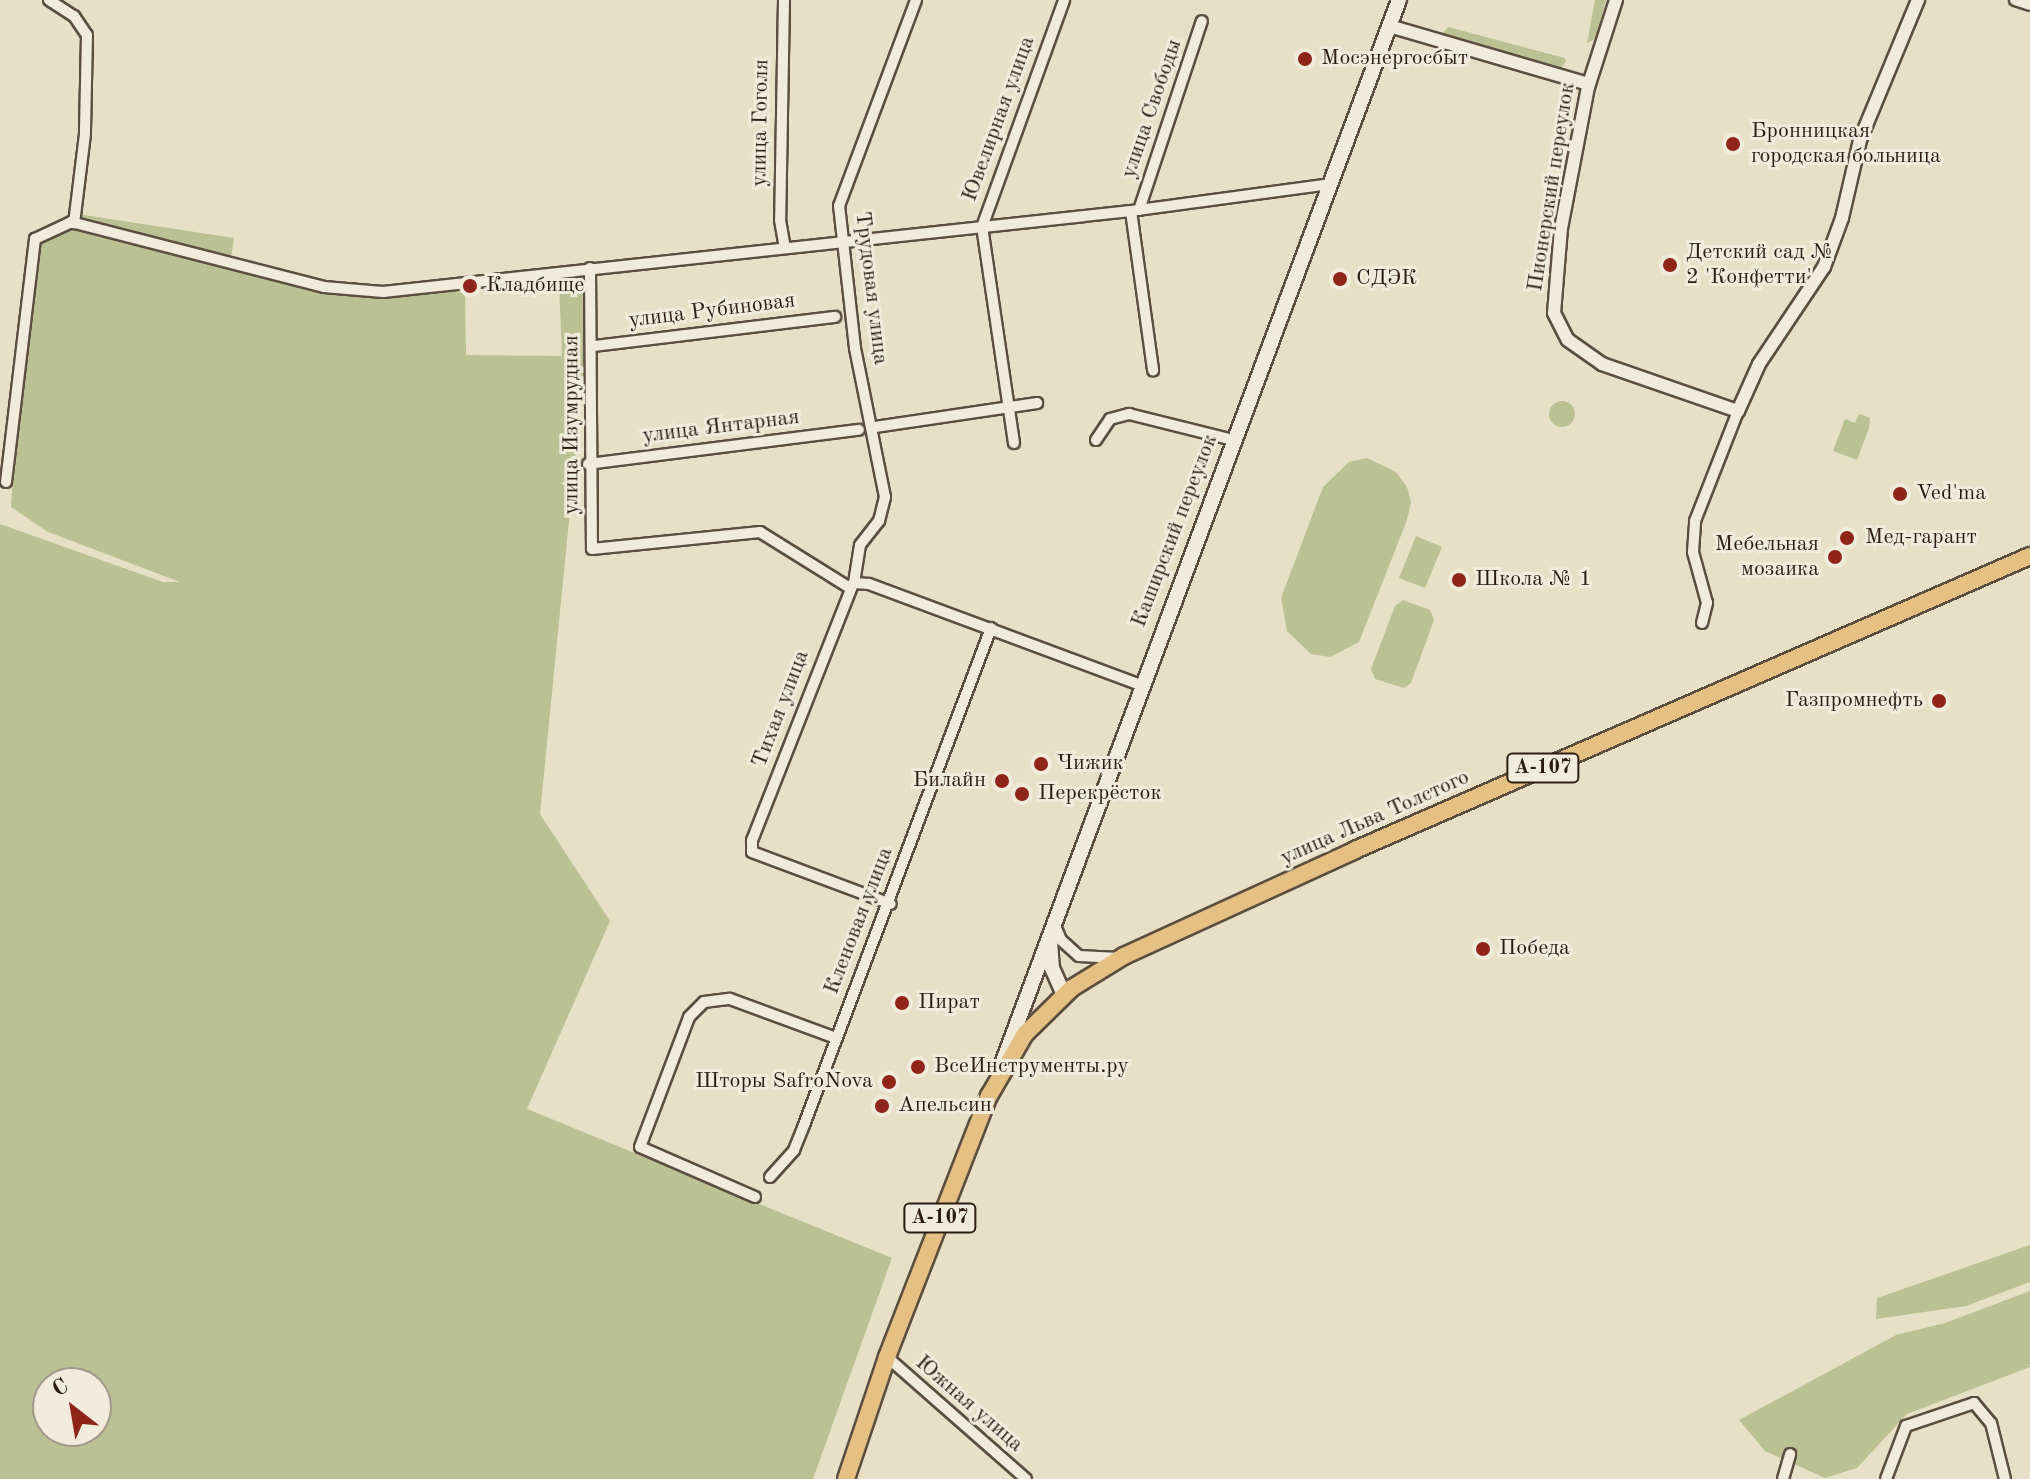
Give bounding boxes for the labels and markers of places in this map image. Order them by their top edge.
place label: Мосэнергосбыт [1321,46,1468,72]
marker: Мосэнергосбыт [1296,50,1314,68]
place label: Бронницкая городская больница [1751,118,1941,170]
marker: Бронницкая городская больница [1722,133,1744,155]
place label: Детский сад № 2 'Конфетти' [1686,239,1834,290]
marker: Детский сад № 2 'Конфетти' [1661,256,1679,274]
place label: СДЭК [1356,266,1417,292]
marker: СДЭК [1331,270,1349,288]
place label: Кладбище [486,273,584,299]
marker: Кладбище [461,277,479,295]
place label: Ved'ma [1916,481,1986,507]
marker: Ved'ma [1891,485,1909,503]
place label: Мед-гарант [1865,525,1977,551]
marker: Мед-гарант [1836,527,1858,549]
place label: Мебельная мозаика [1715,531,1819,582]
marker: Мебельная мозаика [1826,548,1844,566]
place label: Школа № 1 [1475,567,1592,593]
marker: Школа № 1 [1450,571,1468,589]
place label: Газпромнефть [1785,688,1923,714]
marker: Газпромнефть [1930,692,1948,710]
place label: Чижик [1057,751,1124,777]
marker: Чижик [1032,755,1050,773]
place label: Билайн [913,768,986,794]
marker: Билайн [993,772,1011,790]
place label: Перекрёсток [1038,781,1161,807]
marker: Перекрёсток [1013,785,1031,803]
place label: Победа [1499,936,1570,962]
marker: Победа [1474,940,1492,958]
place label: Пират [918,990,980,1016]
marker: Пират [893,994,911,1012]
place label: ВсеИнструменты.ру [934,1054,1129,1080]
marker: ВсеИнструменты.ру [909,1058,927,1076]
place label: Шторы SafroNova [695,1069,873,1095]
marker: Шторы SafroNova [880,1073,898,1091]
place label: Апельсин [898,1093,992,1119]
marker: Апельсин [873,1097,891,1115]

